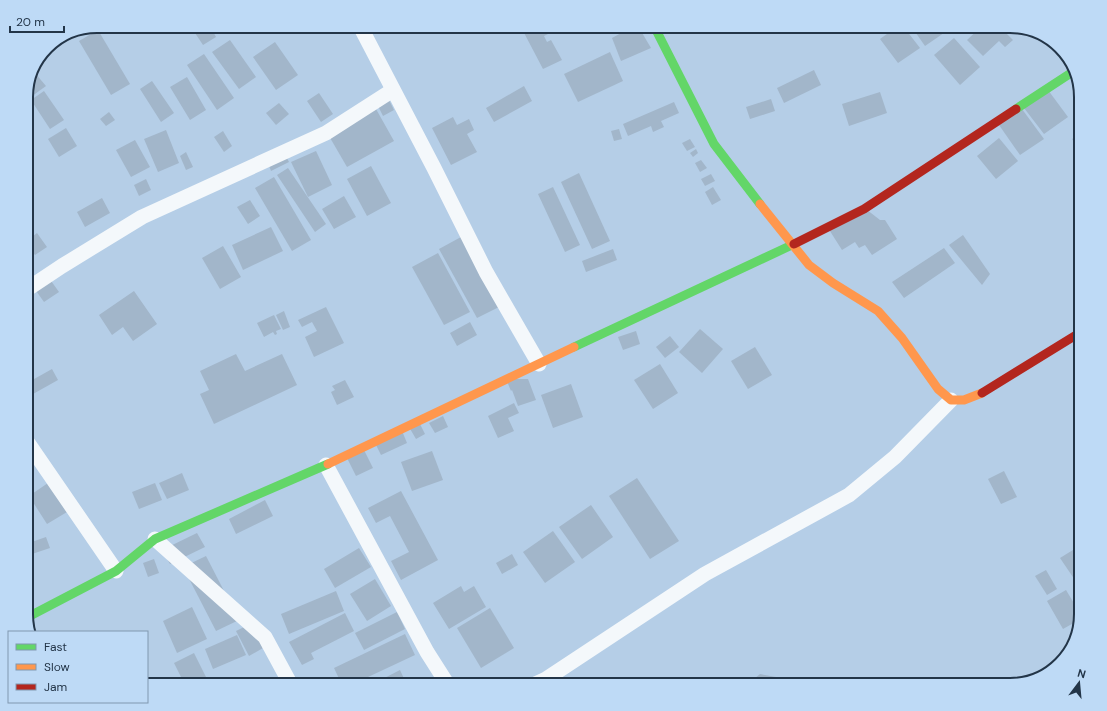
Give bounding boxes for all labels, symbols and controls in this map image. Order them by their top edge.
scale bar [10,8,64,34]
text: 20 m [16,14,45,30]
legend [8,631,148,703]
text: Fast [44,639,67,655]
text: Slow [44,659,70,675]
north arrow [1059,663,1099,703]
text: N [1076,666,1088,681]
text: Jam [44,679,67,695]

